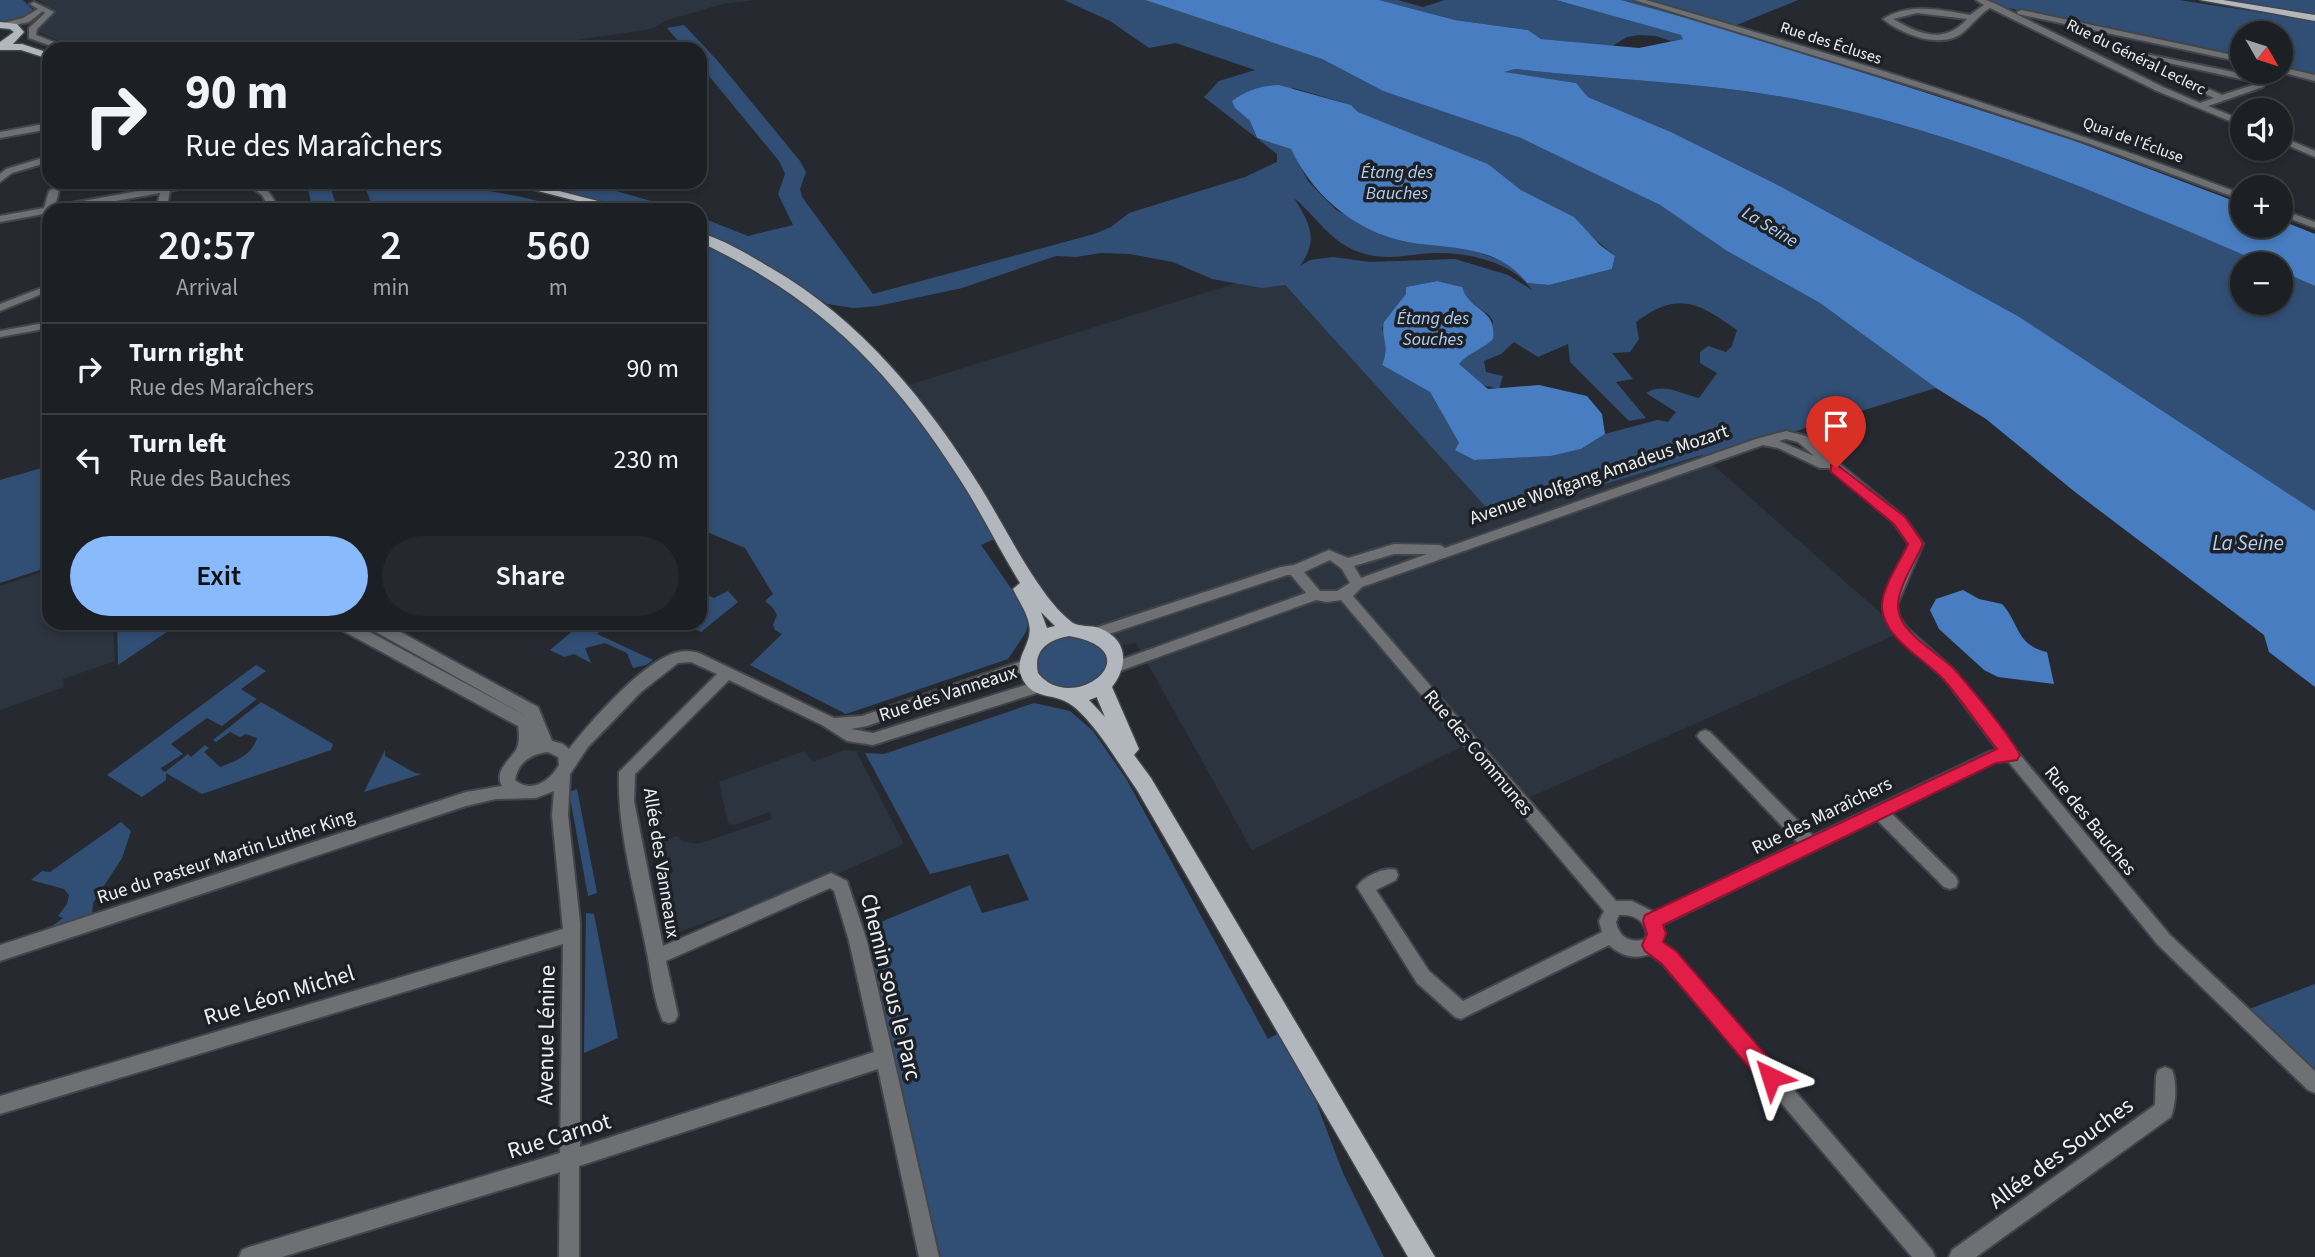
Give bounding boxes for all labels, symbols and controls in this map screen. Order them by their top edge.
street label: Rue du Général Leclerc [2063,14,2209,100]
street label: Rue des Écluses [1777,16,1885,70]
north arrow [2230,21,2292,84]
map controls [2230,21,2293,315]
text: 90 m [185,58,289,128]
icon: right [70,70,161,161]
button: sound [2230,98,2293,161]
street label: Quai de l'Écluse [2080,112,2186,168]
text: Rue des Maraîchers [185,123,442,169]
water label: Étang des Bauches [1361,160,1433,206]
button: + [2230,175,2293,238]
water label: La Seine [1737,200,1803,254]
text: 20:57 [158,216,256,276]
text: 2 [380,216,402,276]
text: 560 [526,216,591,276]
button: − [2230,252,2293,315]
text: Arrival [176,271,238,304]
text: min [372,271,410,304]
text: m [549,271,568,304]
water label: Étang des Souches [1397,306,1469,352]
text: Turn right [129,334,244,371]
icon: right [70,350,108,388]
text: 90 m [626,350,679,387]
text: Rue des Maraîchers [129,371,314,404]
pin [1806,396,1866,468]
icon: arrive [1817,407,1855,445]
street label: Avenue Wolfgang Amadeus Mozart [1466,418,1733,532]
text: Turn left [129,425,226,462]
icon: left [70,441,108,479]
text: 230 m [613,441,679,478]
text: Rue des Bauches [129,462,291,495]
water label: La Seine [2212,528,2284,558]
button: Exit [70,536,368,616]
button: Share [382,536,679,616]
street label: Rue des Vanneaux [876,659,1021,729]
street label: Rue des Communes [1417,684,1539,822]
street label: Rue des Bauches [2037,761,2143,881]
street label: Rue des Maraîchers [1747,770,1897,862]
street label: Allée des Vanneaux [636,786,686,941]
street label: Rue du Pasteur Martin Luther King [94,802,359,911]
street label: Chemin sous le Parc [852,890,930,1084]
street label: Rue Léon Michel [199,956,359,1034]
street label: Avenue Lénine [528,965,564,1105]
position arrow [1734,1040,1808,1114]
street label: Allée des Souches [1982,1089,2140,1217]
street label: Rue Carnot [503,1105,615,1167]

